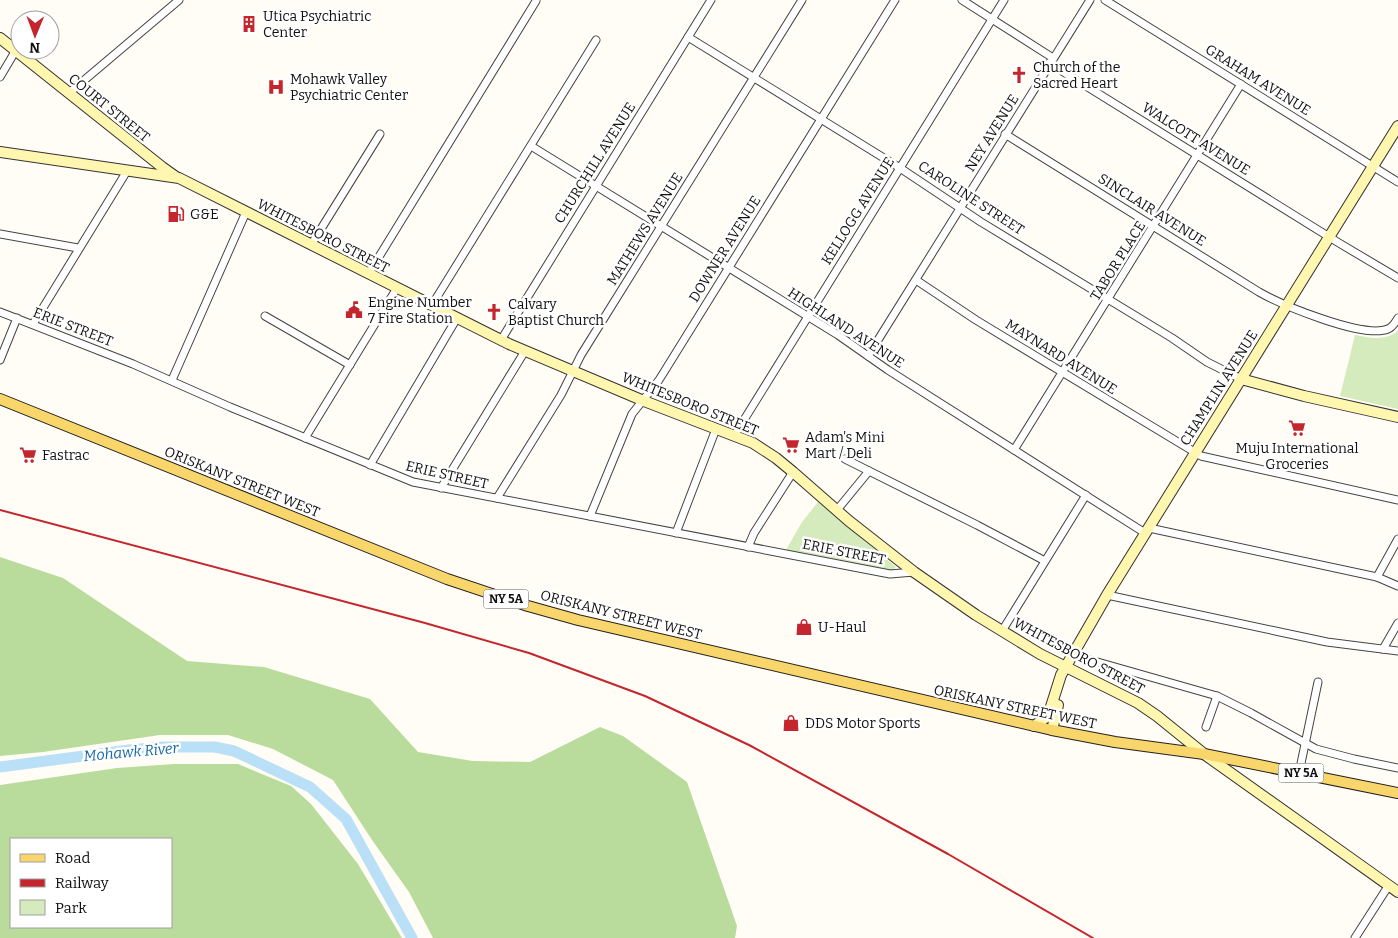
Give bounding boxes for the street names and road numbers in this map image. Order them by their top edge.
street label: GRAHAM AVENUE [1202,41,1314,119]
street label: COURT STREET [65,70,153,146]
street label: NEY AVENUE [961,91,1023,175]
street label: CHURCHILL AVENUE [551,99,639,227]
street label: WALCOTT AVENUE [1139,99,1253,179]
street label: KELLOGG AVENUE [818,154,898,268]
street label: CAROLINE STREET [915,157,1027,239]
street label: MATHEWS AVENUE [603,170,687,288]
street label: SINCLAIR AVENUE [1095,170,1209,250]
street label: DOWNER AVENUE [685,193,765,305]
street label: WHITESBORO STREET [254,195,392,277]
street label: TABOR PLACE [1087,218,1149,304]
street label: HIGHLAND AVENUE [785,284,907,372]
street label: ERIE STREET [31,304,115,350]
street label: MAYNARD AVENUE [1002,316,1120,398]
street label: CHAMPLIN AVENUE [1177,327,1261,449]
street label: WHITESBORO STREET [619,369,761,439]
street label: ORISKANY STREET WEST [162,443,322,521]
street label: ERIE STREET [404,457,490,493]
street label: ERIE STREET [801,536,887,568]
street label: ORISKANY STREET WEST [538,587,704,643]
road number: NY 5A [484,590,528,608]
street label: WHITESBORO STREET [1011,614,1147,698]
street label: ORISKANY STREET WEST [932,681,1098,733]
road number: NY 5A [1278,764,1324,782]

